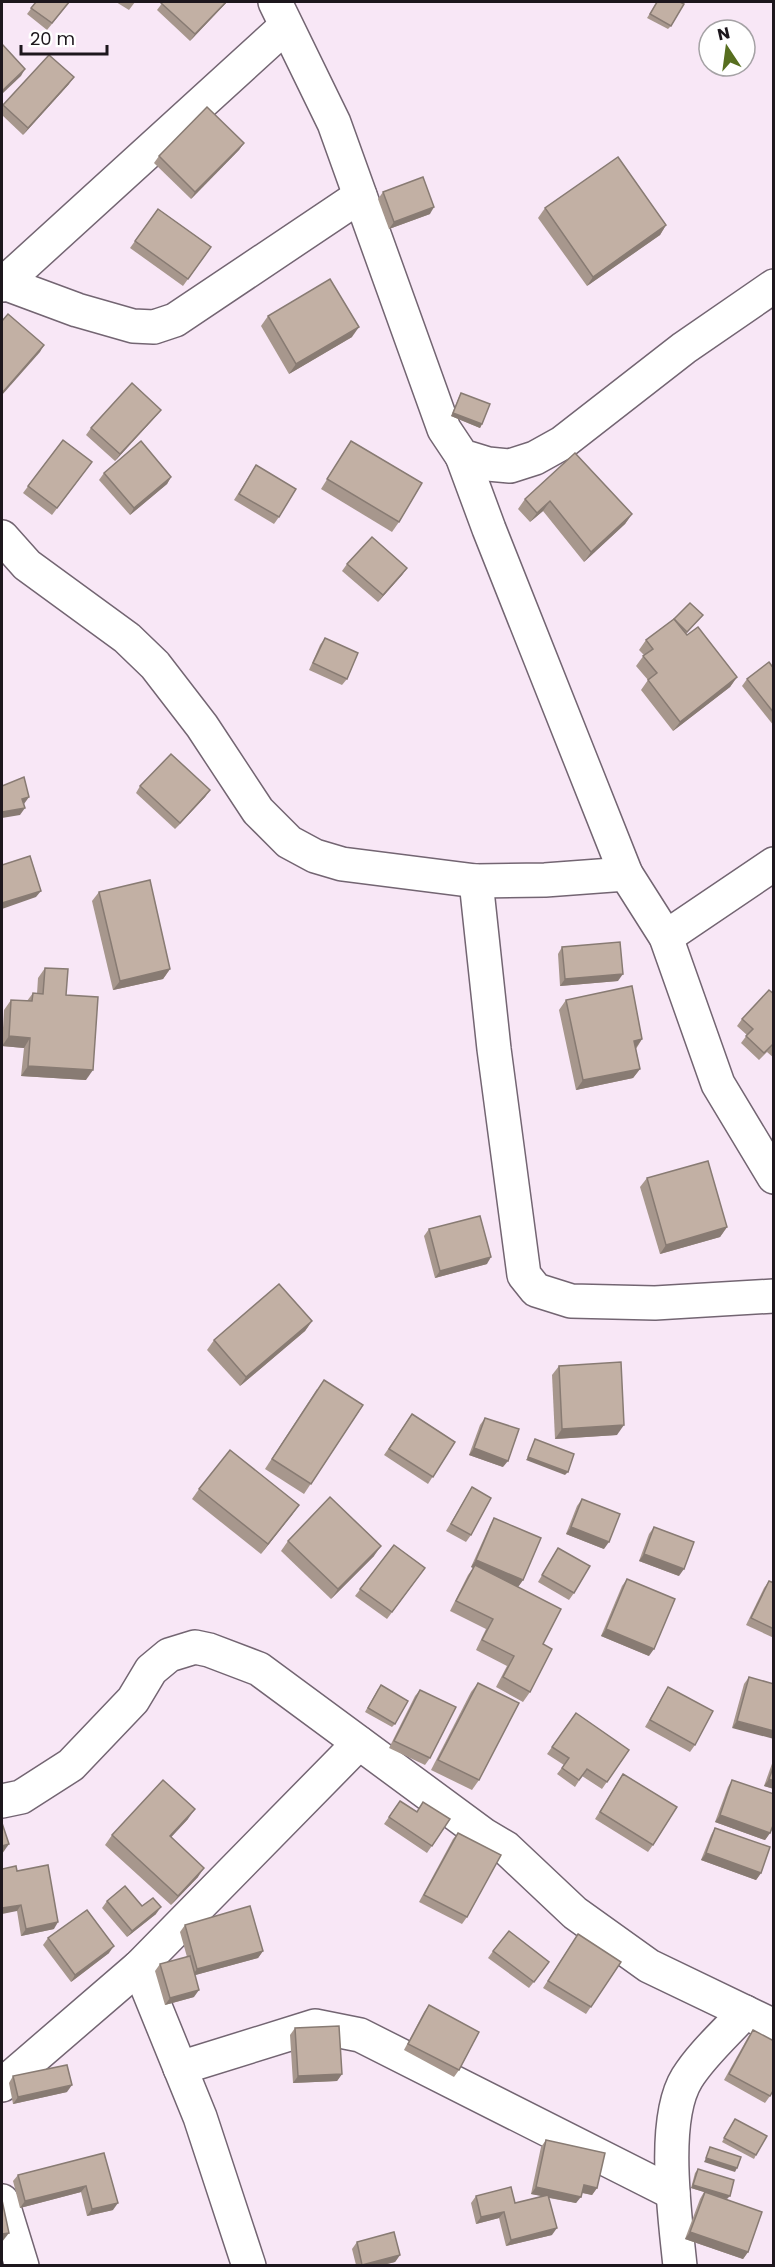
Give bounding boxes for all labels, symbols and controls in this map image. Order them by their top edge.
scale bar [21,18,106,56]
north arrow [697,18,757,78]
text: N [715,21,732,46]
text: 20 m [30,26,75,51]

